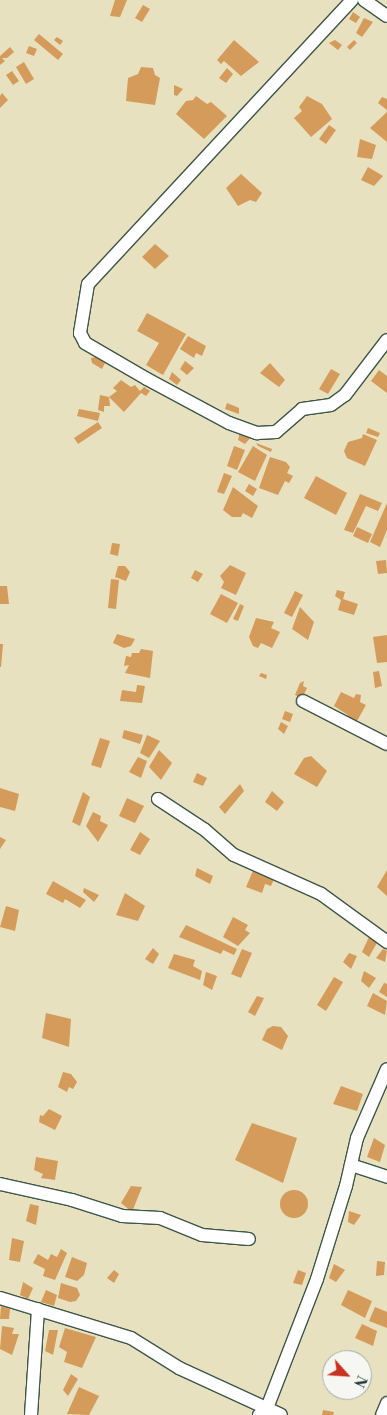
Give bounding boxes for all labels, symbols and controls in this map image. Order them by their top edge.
north arrow [322,1350,372,1400]
text: N [349,1372,370,1390]

